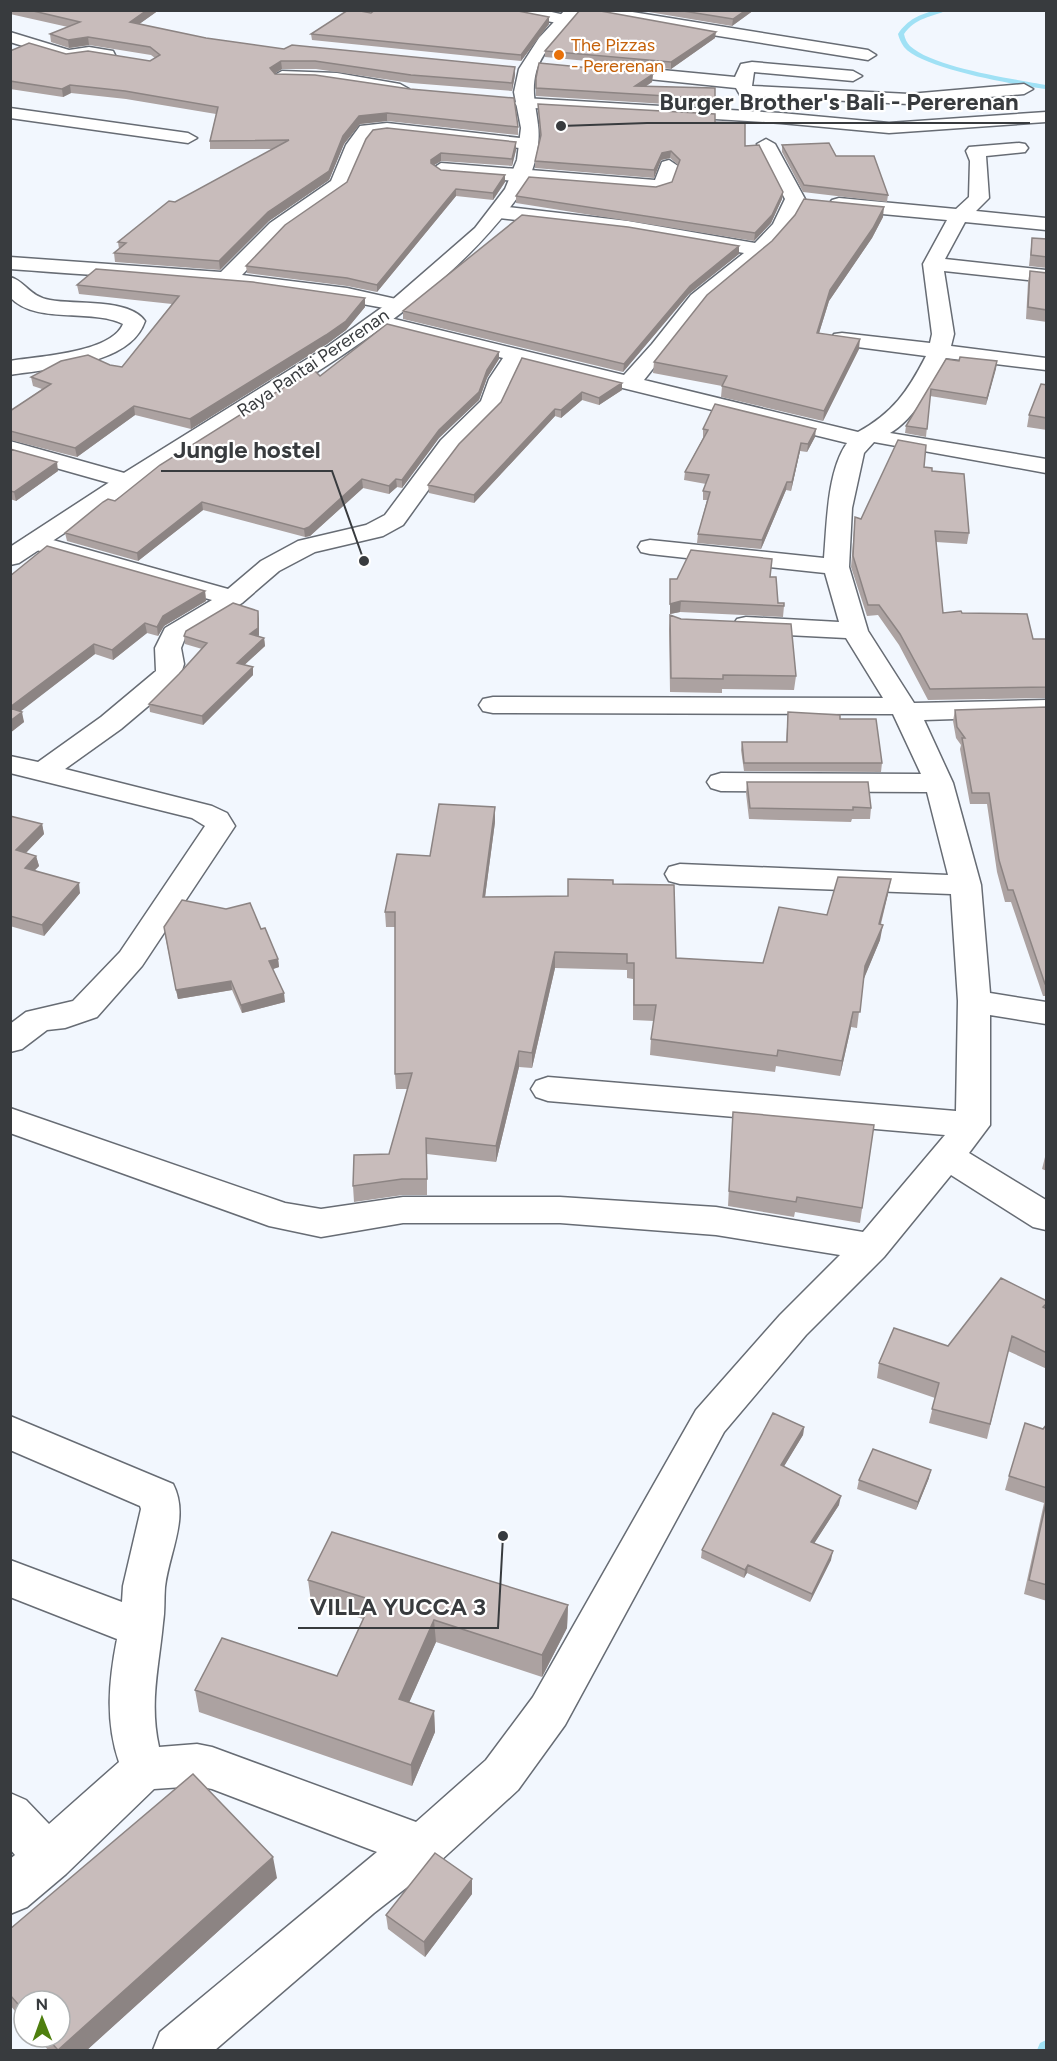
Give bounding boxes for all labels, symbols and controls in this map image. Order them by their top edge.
place label: The Pizzas - Pererenan [571,34,664,77]
marker: The Pizzas - Pererenan [552,48,566,62]
callout: Burger Brother's Bali - Pererenan [647,81,1030,123]
text: Burger Brother's Bali - Pererenan [659,87,1019,116]
street label: Raya Pantai Pererenan [233,304,393,422]
callout: Jungle hostel [161,429,332,471]
text: Jungle hostel [173,435,321,464]
callout: VILLA YUCCA 3 [298,1586,498,1628]
text: VILLA YUCCA 3 [310,1592,486,1621]
north arrow [12,1989,72,2049]
text: N [35,1995,48,2014]

